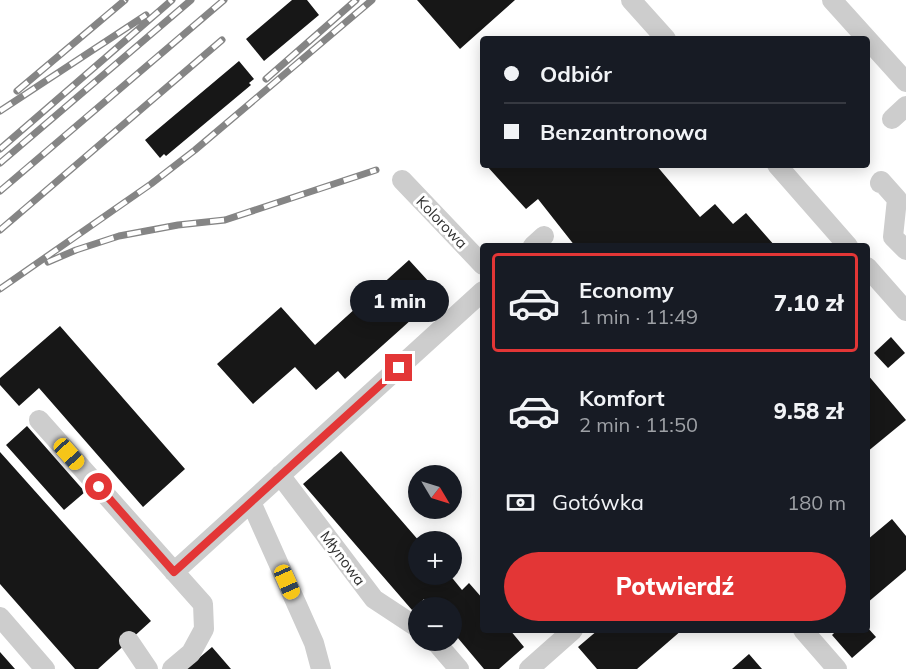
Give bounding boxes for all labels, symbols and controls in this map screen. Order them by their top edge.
text: Odbiór [540,60,612,88]
text: Benzantronowa [540,118,708,146]
street label: Kolorowa [412,192,472,252]
icon: car [507,276,561,330]
text: Economy [579,276,674,304]
callout: 1 min [350,281,448,323]
text: 1 min [373,288,426,313]
text: 7.10 zł [774,289,843,317]
text: 1 min · 11:49 [579,304,698,329]
route end [385,354,412,381]
icon: car [507,384,561,438]
text: Komfort [579,384,665,412]
text: 9.58 zł [774,397,843,425]
text: 2 min · 11:50 [579,412,698,437]
car [50,435,88,473]
north arrow [408,465,462,519]
map controls [408,465,462,651]
route start [85,473,112,500]
icon: cash [504,486,537,519]
text: Gotówka [552,488,644,516]
text: 180 m [787,490,846,515]
street label: Młynowa [316,527,370,589]
button: + [408,531,462,585]
button: Potwierdź [504,552,846,621]
car [271,562,303,602]
button: − [408,597,462,651]

